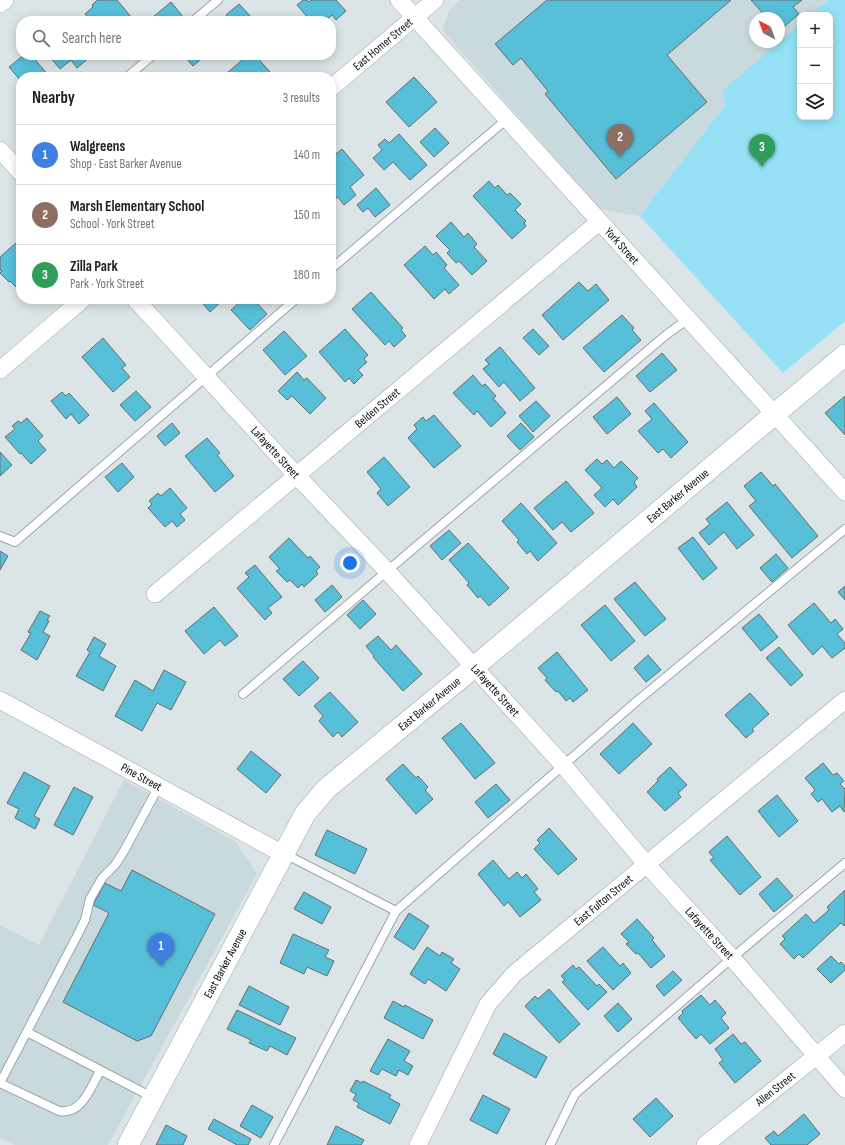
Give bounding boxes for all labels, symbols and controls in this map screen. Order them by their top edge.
north arrow [749,12,785,48]
map controls [797,12,833,120]
button: + [797,12,833,48]
street label: East Homer Street [350,15,416,74]
search box [16,16,336,60]
icon: search [30,27,52,49]
text: Search here [62,29,122,48]
button: − [797,48,833,84]
button: layers [797,84,833,120]
text: Nearby [32,88,75,108]
text: 3 results [283,90,320,106]
pin: 2 [607,124,633,157]
pin: 3 [749,134,775,167]
text: Walgreens [70,137,125,156]
text: 1 [42,147,48,163]
text: 140 m [294,147,320,163]
text: Shop · East Barker Avenue [70,156,182,172]
text: Marsh Elementary School [70,197,204,216]
text: 2 [42,207,48,223]
text: 150 m [294,207,320,223]
text: School · York Street [70,216,155,232]
street label: York Street [601,225,642,268]
text: Zilla Park [70,257,118,276]
text: 3 [42,267,48,283]
text: 180 m [294,267,320,283]
text: Park · York Street [70,276,144,292]
street label: Belden Street [352,385,404,431]
street label: Lafayette Street [247,423,303,482]
street label: East Barker Avenue [644,465,712,526]
your location [340,553,360,573]
street label: Lafayette Street [467,661,523,720]
street label: East Barker Avenue [395,674,464,734]
street label: Pine Street [118,760,165,795]
street label: East Fulton Street [571,872,636,929]
street label: Lafayette Street [681,904,737,963]
street label: East Barker Avenue [201,926,250,1001]
pin: 1 [148,933,174,966]
street label: Allen Street [752,1068,799,1110]

